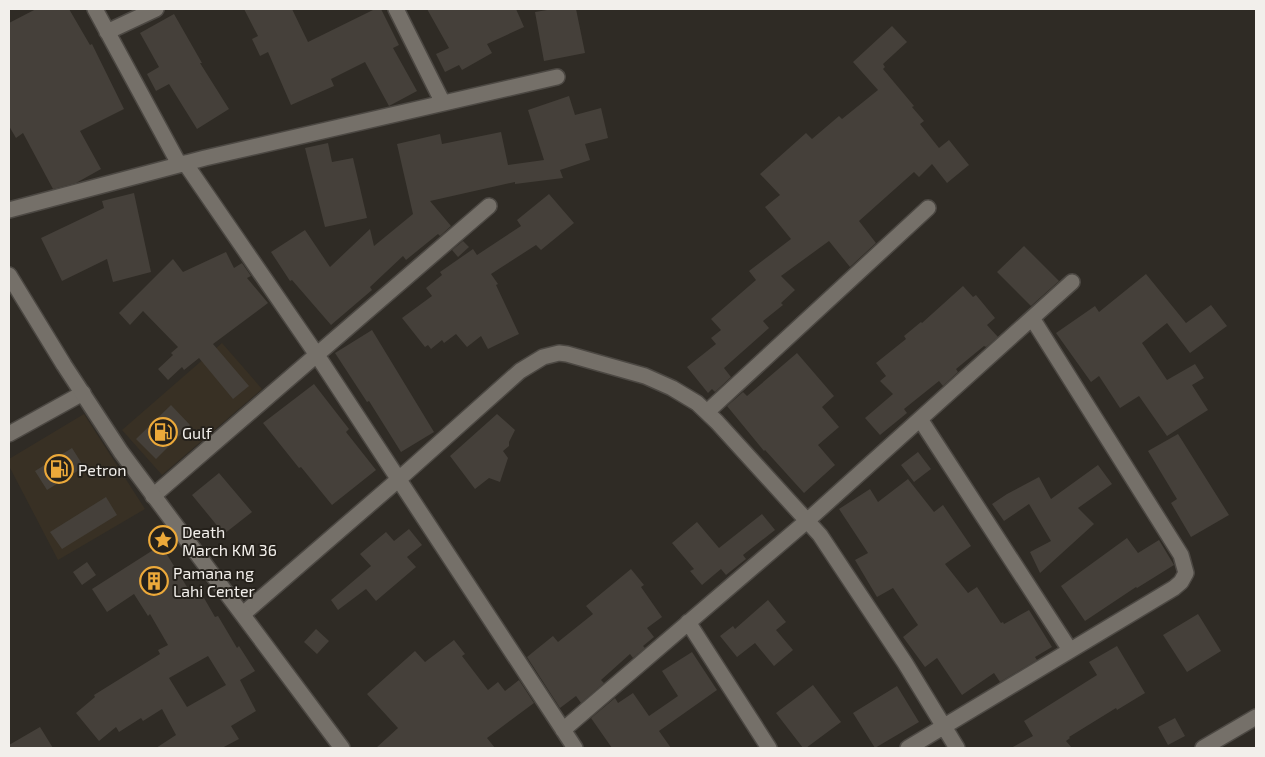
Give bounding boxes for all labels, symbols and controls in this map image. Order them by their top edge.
fuel station icon: Gulf [148,417,178,447]
place label: Gulf [182,423,213,442]
fuel station icon: Petron [44,454,74,484]
place label: Petron [78,460,127,479]
place label: Death March KM 36 [182,522,277,559]
place icon: Death March KM 36 [148,525,178,555]
place label: Pamana ng Lahi Center [173,563,256,600]
building icon: Pamana ng Lahi Center [139,566,169,596]

